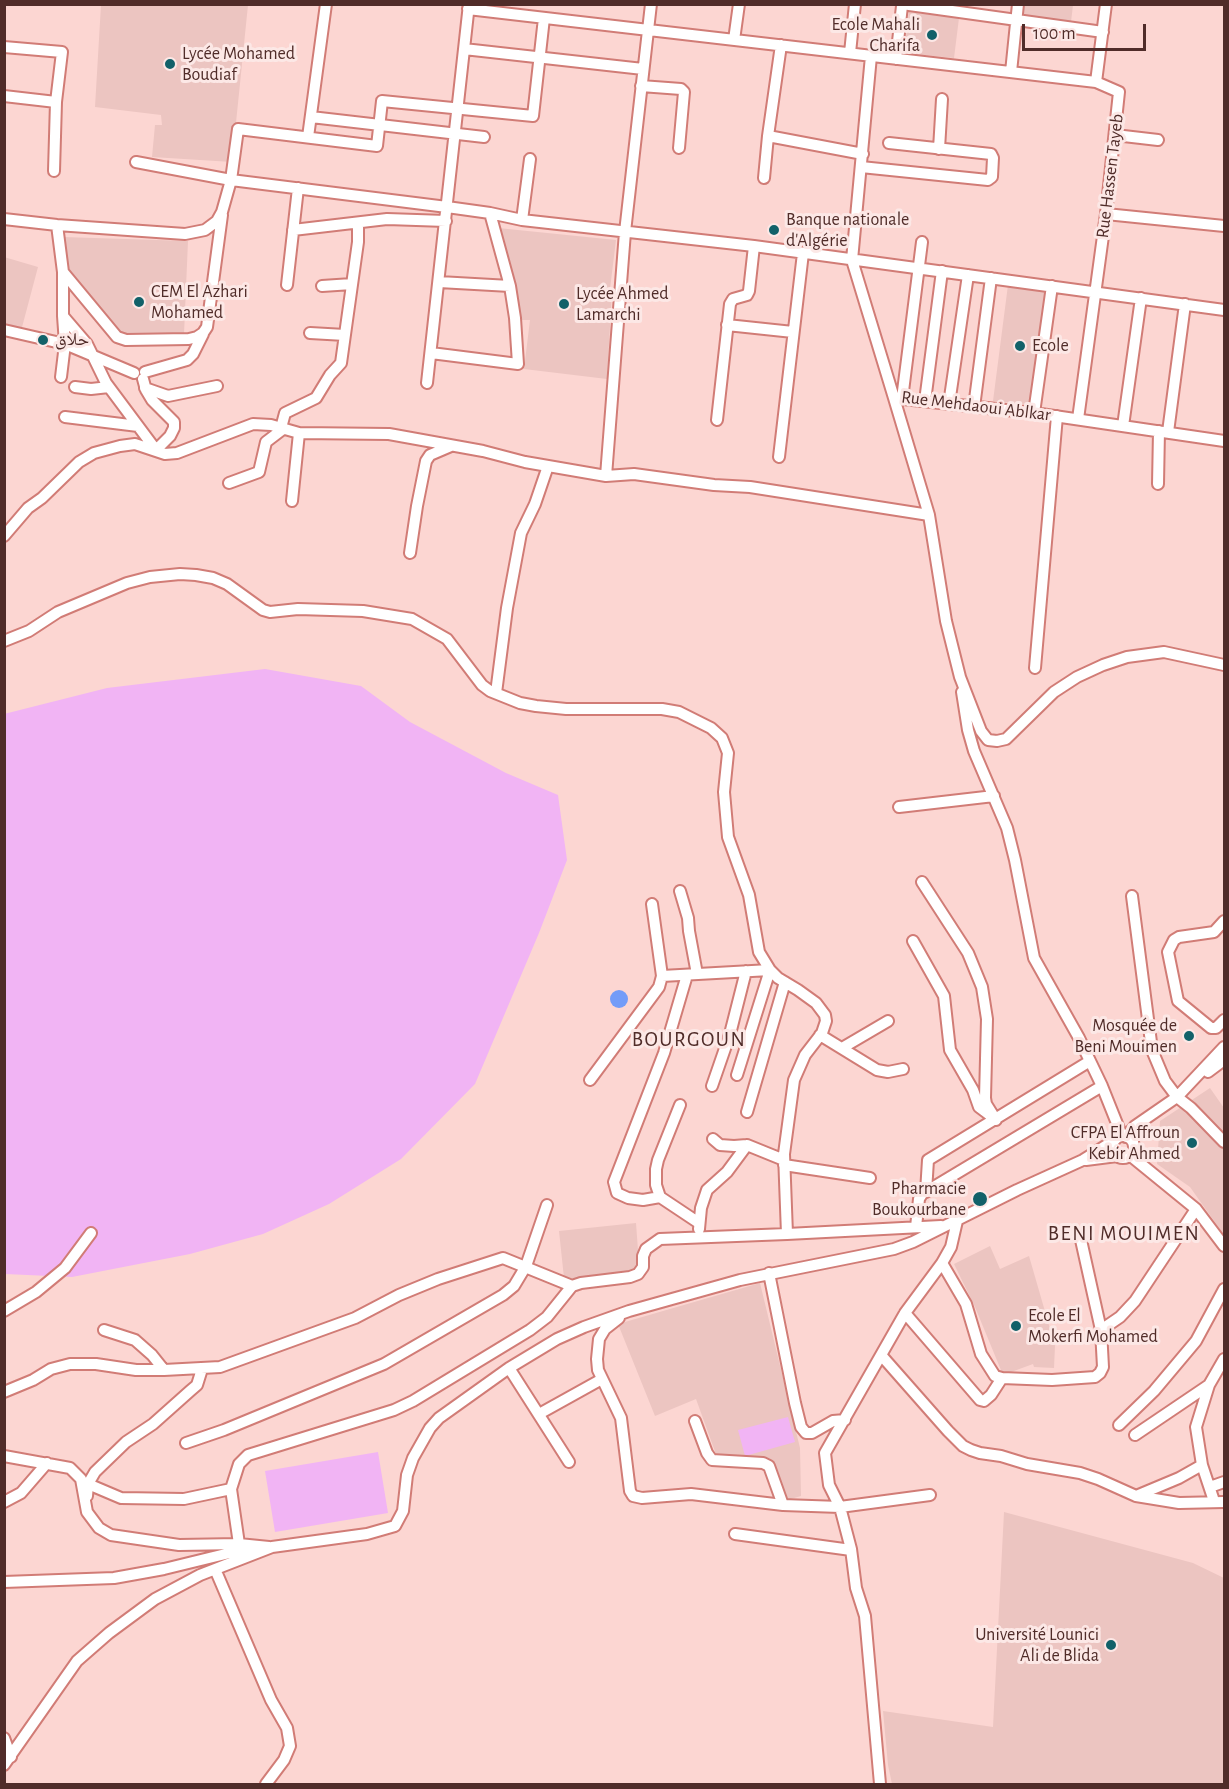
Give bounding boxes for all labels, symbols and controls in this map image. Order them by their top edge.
scale bar [1025,12,1150,50]
place label: Ecole Mahali Charifa [831,14,920,57]
text: 100 m [1033,25,1076,43]
marker: Ecole Mahali Charifa [925,28,939,42]
place label: Lycée Mohamed Boudiaf [182,43,295,86]
marker: Lycée Mohamed Boudiaf [163,57,177,71]
street label: Rue Hassen Tayeb [1092,113,1128,239]
place label: Banque nationale d'Algérie [786,209,909,252]
marker: Banque nationale d'Algérie [767,223,781,237]
place label: CEM El Azhari Mohamed [151,281,248,324]
place label: Lycée Ahmed Lamarchi [576,283,669,326]
marker: CEM El Azhari Mohamed [132,295,146,309]
marker: Lycée Ahmed Lamarchi [557,297,571,311]
place label: حلاق [55,329,89,351]
marker: حلاق [36,333,50,347]
place label: Ecole [1032,335,1069,357]
marker: Ecole [1013,339,1027,353]
street label: Rue Mehdaoui Ablkar [900,386,1052,426]
place label: Mosquée de Beni Mouimen [1074,1015,1177,1058]
district label: BOURGOUN [632,1027,746,1053]
marker: Mosquée de Beni Mouimen [1182,1029,1196,1043]
place label: CFPA El Affroun Kebir Ahmed [1071,1122,1180,1164]
marker: CFPA El Affroun Kebir Ahmed [1185,1136,1199,1150]
place label: Pharmacie Boukourbane [872,1178,966,1220]
marker: Pharmacie Boukourbane [971,1190,989,1208]
district label: BENI MOUIMEN [1048,1221,1200,1247]
place label: Ecole El Mokerfi Mohamed [1028,1305,1158,1348]
marker: Ecole El Mokerfi Mohamed [1009,1319,1023,1333]
place label: Université Lounici Ali de Blida [975,1624,1099,1666]
marker: Université Lounici Ali de Blida [1104,1638,1118,1652]

